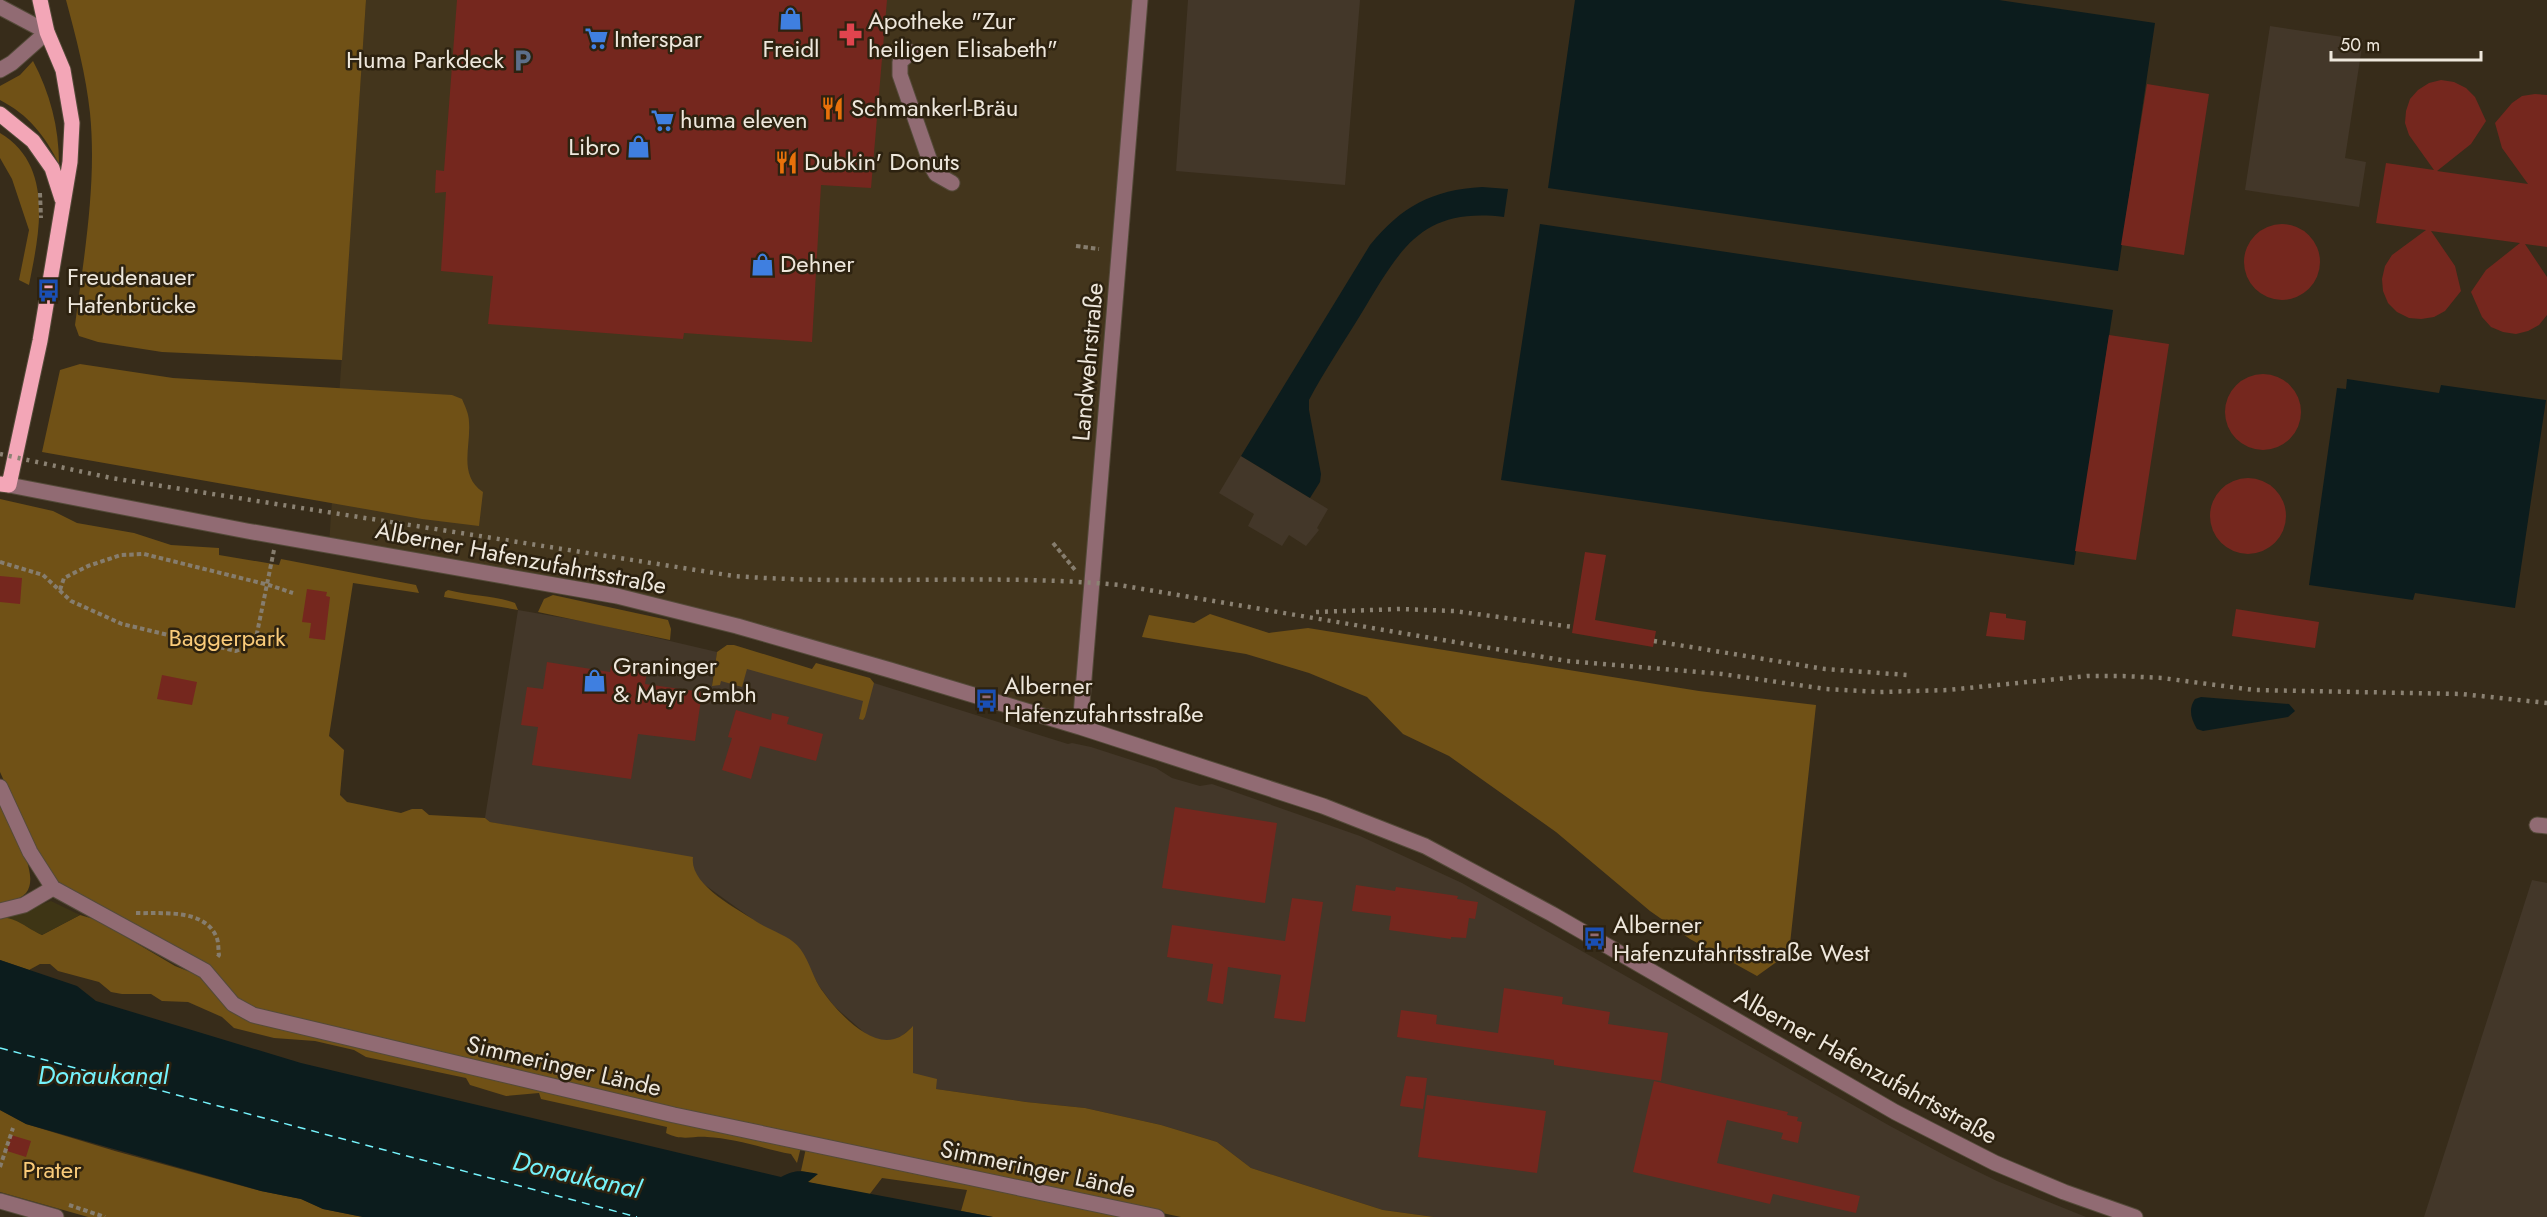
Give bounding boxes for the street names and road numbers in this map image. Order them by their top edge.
street label: Landwehrstraße [1063,281,1112,443]
street label: Alberner Hafenzufahrtsstraße [373,512,670,603]
street label: Alberner Hafenzufahrtsstraße [1728,979,2004,1153]
street label: Simmeringer Lände [463,1026,665,1105]
street label: Simmeringer Lände [937,1131,1139,1206]

